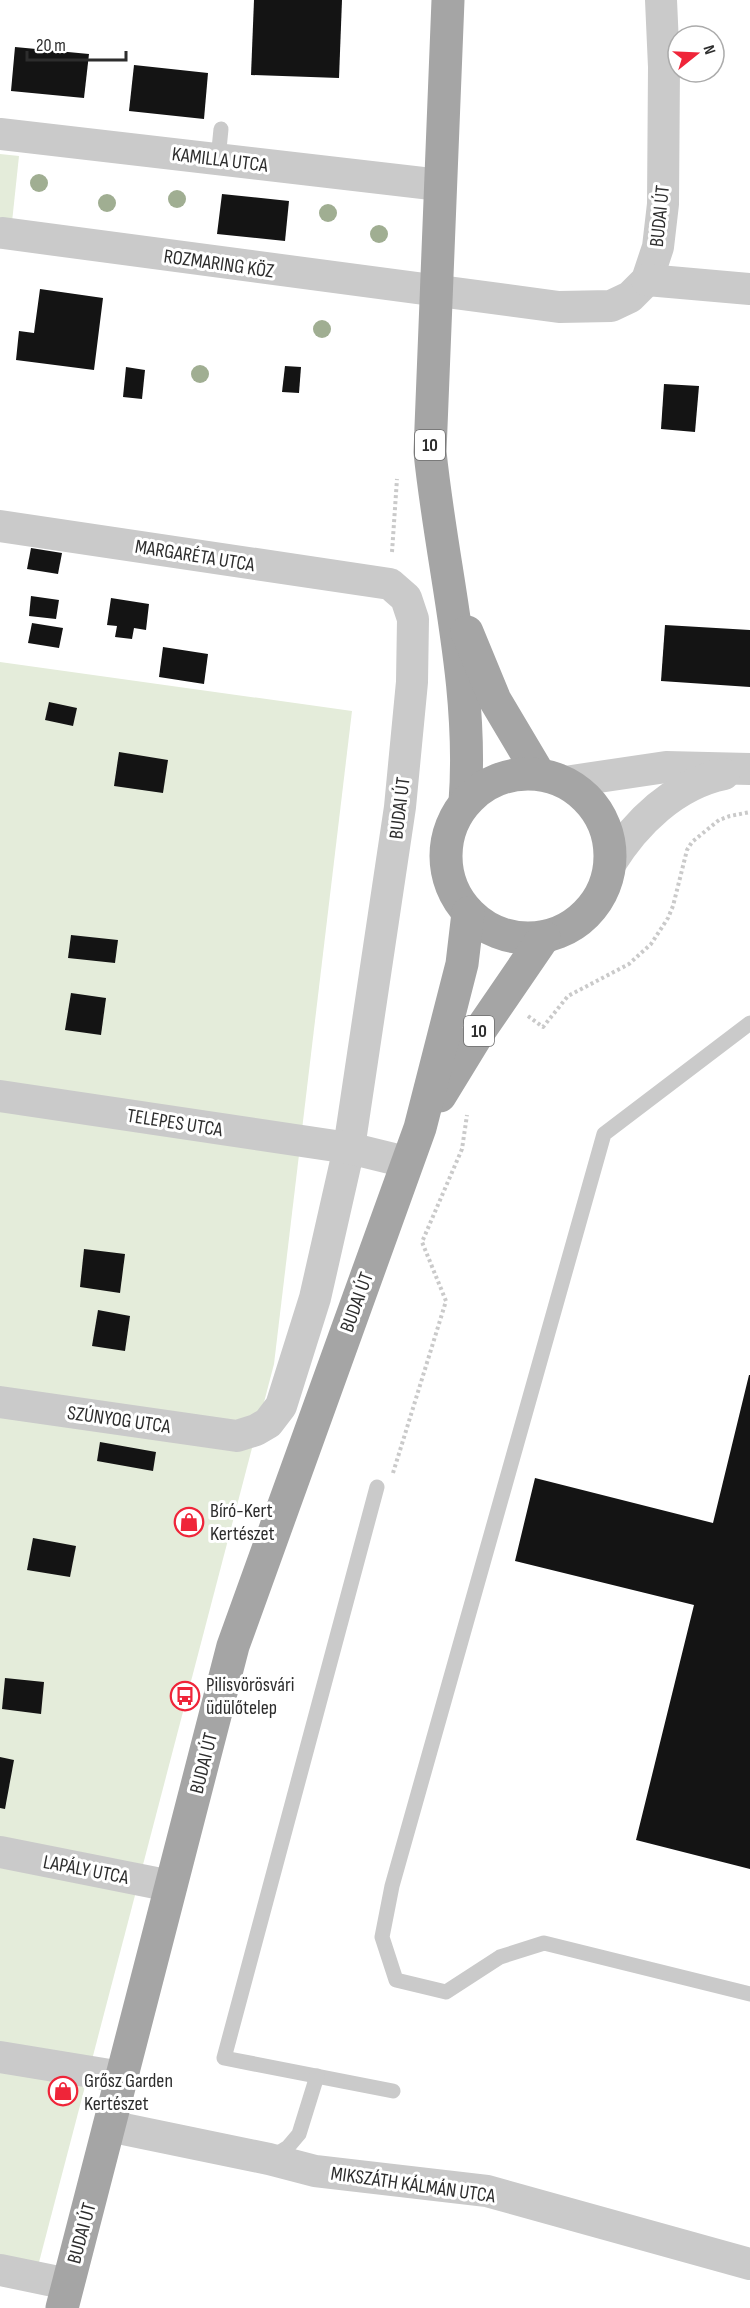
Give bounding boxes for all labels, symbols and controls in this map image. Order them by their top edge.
scale bar [27,24,126,62]
north arrow [666,24,726,84]
text: 20 m [36,35,66,56]
text: N [698,43,719,57]
street label: KAMILLA UTCA [171,142,270,178]
street label: BUDAI ÚT [645,184,675,248]
street label: ROZMARING KÖZ [162,244,275,284]
road number: 10 [415,430,445,460]
street label: MARGARÉTA UTCA [133,535,257,577]
street label: BUDAI ÚT [384,776,416,840]
road number: 10 [464,1016,494,1046]
street label: TELEPES UTCA [125,1104,225,1142]
street label: BUDAI ÚT [335,1269,379,1336]
street label: SZÚNYOG UTCA [66,1401,172,1439]
place label: Bíró-Kert Kertészet [210,1499,275,1546]
shop icon: Bíró-Kert Kertészet [173,1506,205,1538]
place label: Pilisvörösvári üdülőtelep [206,1673,294,1720]
bus stop icon: Pilisvörösvári üdülőtelep [169,1680,201,1712]
street label: BUDAI ÚT [185,1730,223,1796]
street label: LAPÁLY UTCA [41,1850,131,1890]
place label: Grősz Garden Kertészet [84,2069,173,2116]
shop icon: Grősz Garden Kertészet [47,2075,79,2107]
street label: MIKSZÁTH KÁLMÁN UTCA [329,2162,497,2208]
street label: BUDAI ÚT [62,2200,102,2266]

